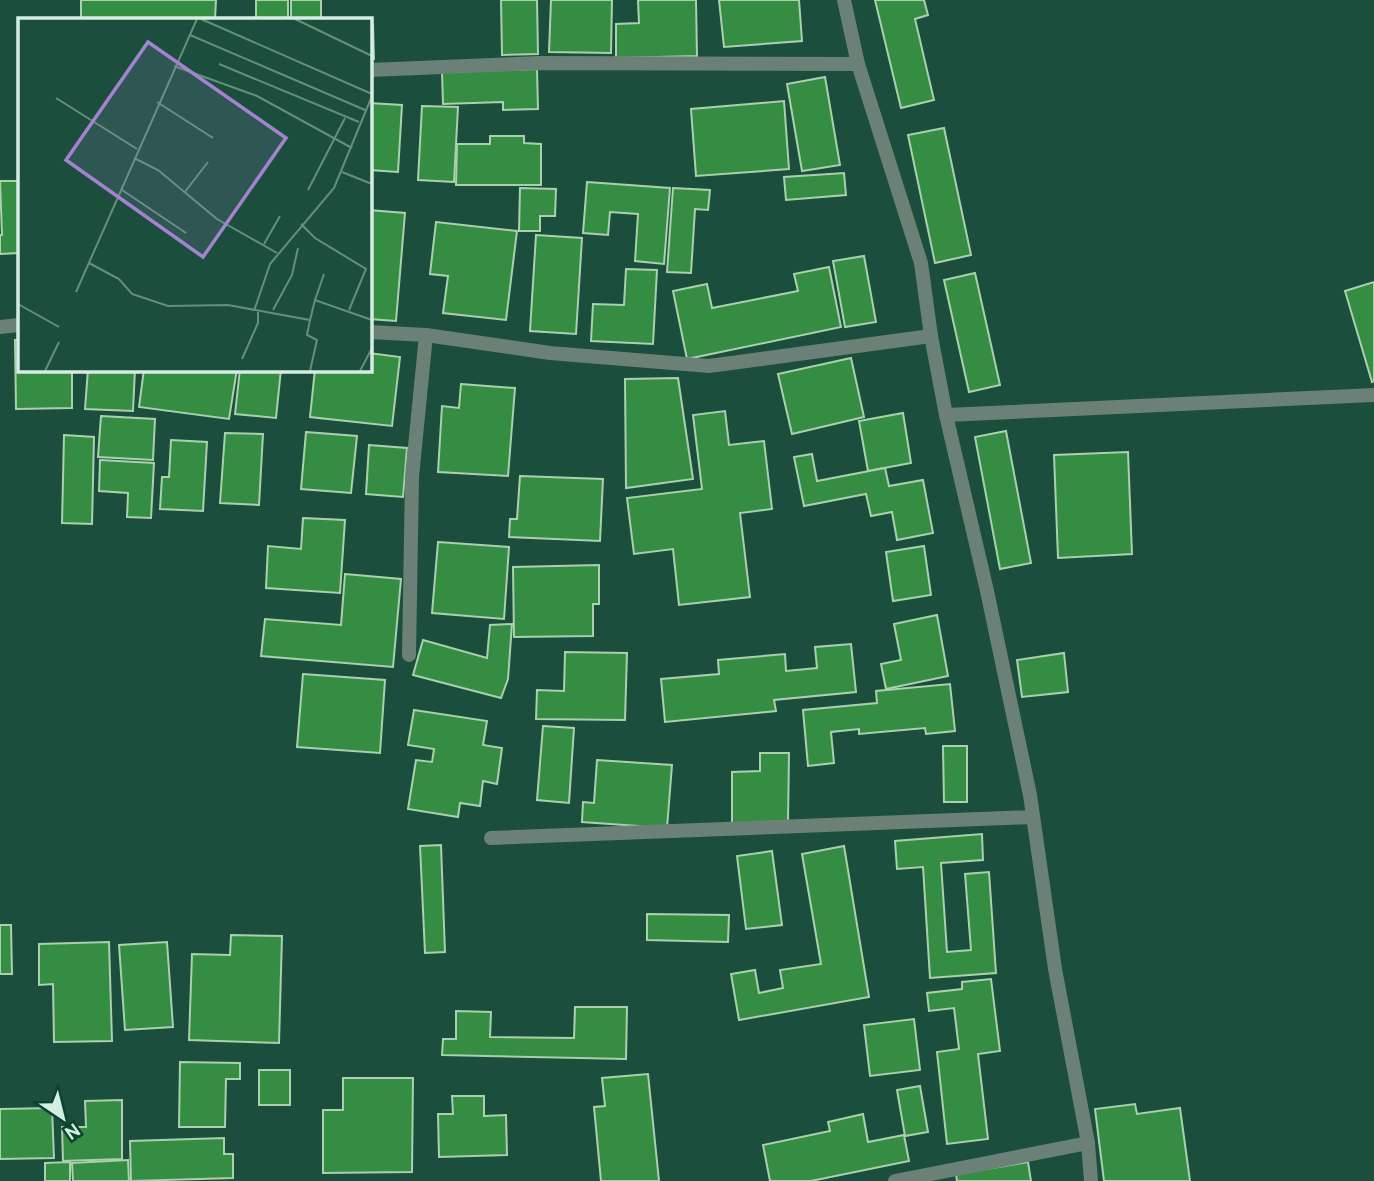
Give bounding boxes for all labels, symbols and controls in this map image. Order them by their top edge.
inset map [18,18,371,371]
north arrow [28,1083,98,1153]
text: N [59,1117,84,1144]

